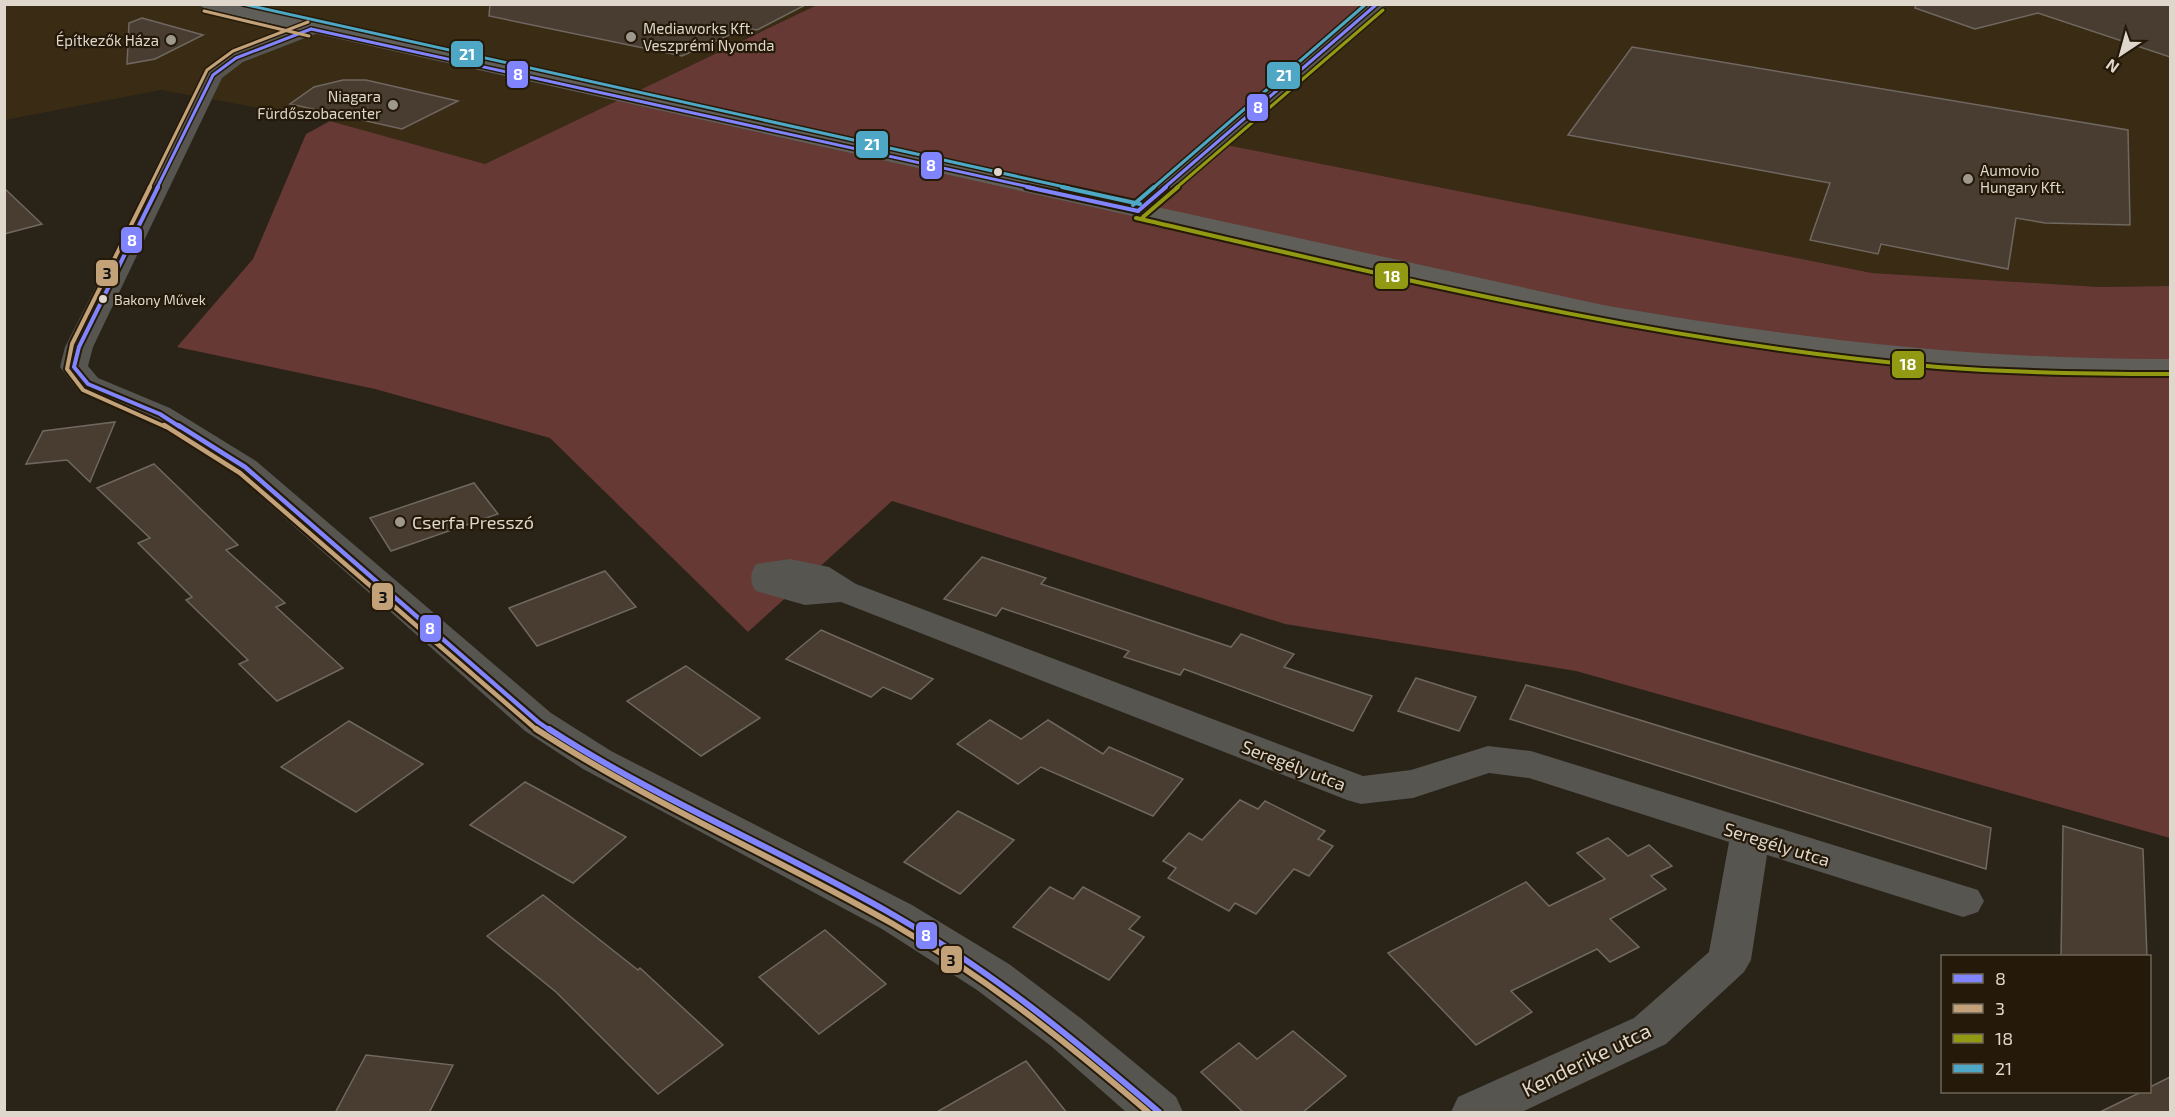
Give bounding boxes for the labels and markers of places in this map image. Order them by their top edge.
place label: Mediaworks Kft. Veszprémi Nyomda [643,19,775,54]
marker: Mediaworks Kft. Veszprémi Nyomda [624,30,638,44]
place label: Építkezők Háza [56,31,159,49]
marker: Építkezők Háza [164,33,178,47]
place label: Niagara Fürdőszobacenter [257,87,381,122]
marker: Niagara Fürdőszobacenter [386,98,400,112]
place label: Aumovio Hungary Kft. [1980,161,2064,196]
unlabelled marker [992,166,1004,178]
marker: Aumovio Hungary Kft. [1961,172,1975,186]
place label: Bakony Művek [114,291,206,308]
marker: Bakony Művek [97,293,109,305]
place label: Cserfa Presszó [412,511,534,533]
marker: Cserfa Presszó [393,515,407,529]

